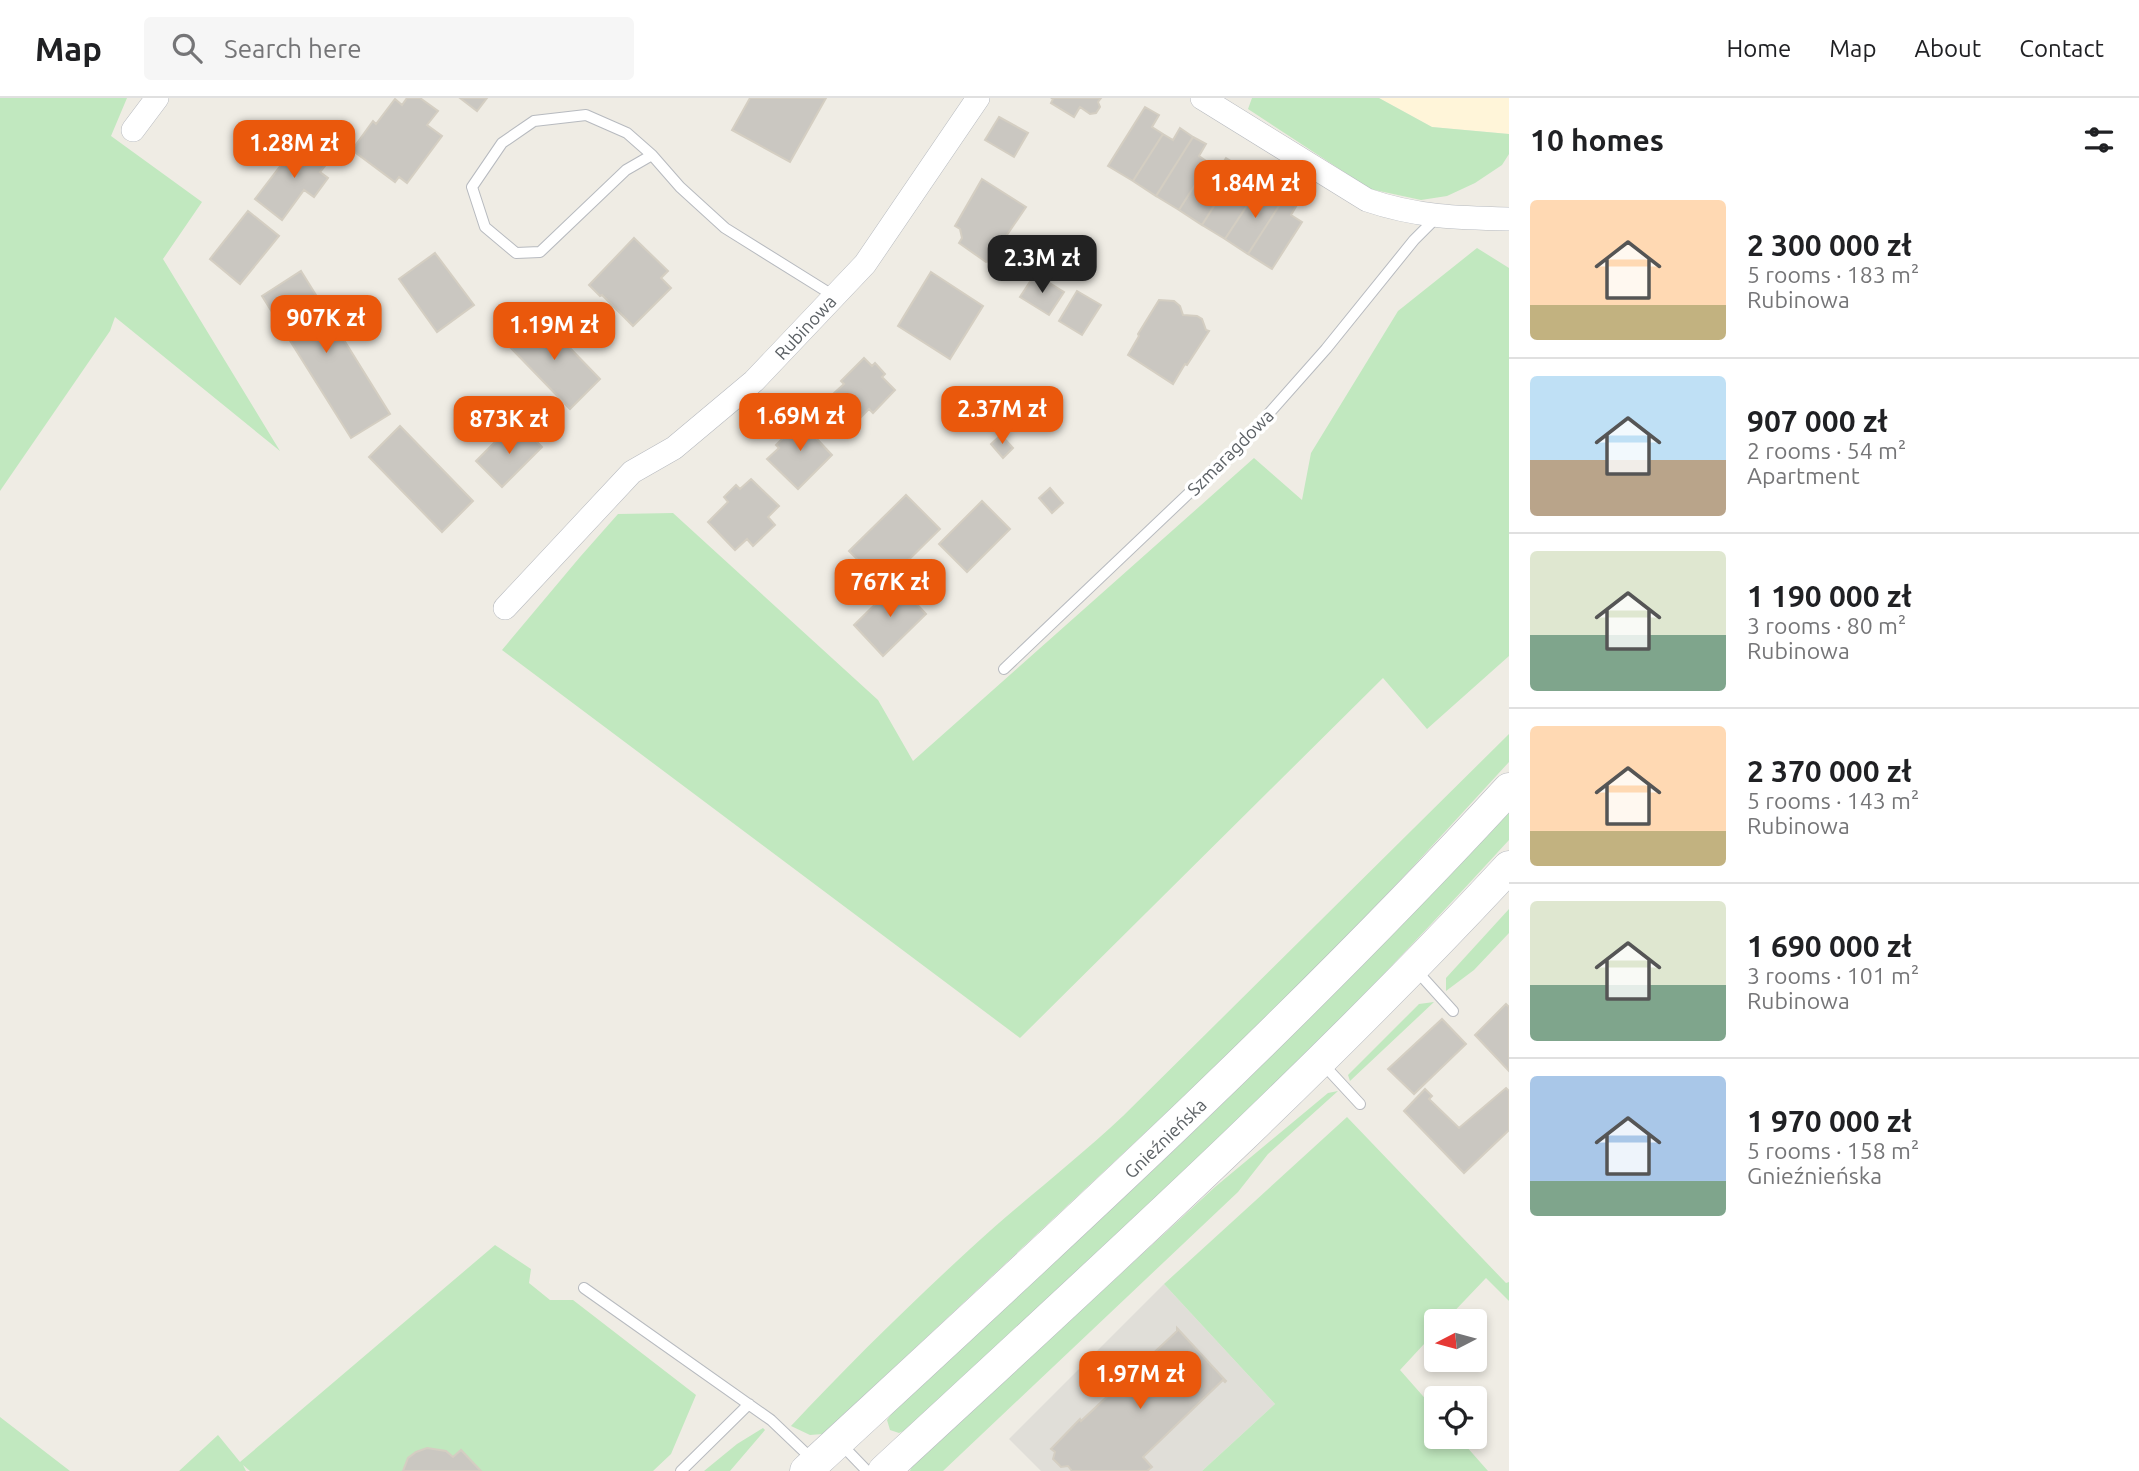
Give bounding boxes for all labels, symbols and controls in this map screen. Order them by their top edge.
search box [144,17,634,80]
icon: search [168,29,206,67]
text: Map [35,30,102,67]
text: Search here [224,34,362,63]
text: Home [1726,35,1791,62]
text: Map [1829,35,1876,62]
text: About [1914,35,1981,62]
text: Contact [2019,35,2104,62]
pin: 1.28M zł [222,120,366,180]
icon: filters [2080,121,2118,159]
text: 10 homes [1530,123,1664,157]
text: 1.28M zł [249,130,339,155]
pin: 1.84M zł [1183,160,1327,220]
text: 1.84M zł [1210,170,1300,195]
icon: home [1586,228,1670,312]
text: 2 300 000 zł [1747,228,1912,262]
pin: 2.3M zł [977,236,1107,295]
text: 2.3M zł [1004,245,1080,270]
text: 5 rooms · 183 m² [1747,262,1919,287]
text: Rubinowa [1747,287,1850,312]
street label: Rubinowa [770,291,840,363]
pin: 907K zł [261,296,391,355]
pin: 1.19M zł [482,302,626,362]
text: 907K zł [287,305,365,330]
text: 1.19M zł [509,312,599,337]
pin: 2.37M zł [930,386,1074,446]
pin: 1.69M zł [728,394,872,453]
pin: 873K zł [444,396,574,456]
text: 2.37M zł [957,396,1047,421]
text: 1.69M zł [755,403,845,428]
icon: home [1586,404,1670,488]
text: 907 000 zł [1747,404,1888,438]
street label: Szmaragdowa [1183,405,1277,499]
text: 873K zł [470,406,548,431]
text: 2 rooms · 54 m² [1747,438,1906,463]
text: Apartment [1747,463,1860,488]
pin: 767K zł [825,560,955,619]
text: 767K zł [851,569,929,594]
icon: home [1586,579,1670,663]
text: 1 190 000 zł [1747,579,1912,613]
text: 3 rooms · 80 m² [1747,613,1906,638]
text: Rubinowa [1747,638,1850,663]
icon: home [1586,754,1670,838]
text: 2 370 000 zł [1747,754,1912,788]
text: 5 rooms · 143 m² [1747,788,1919,813]
text: Rubinowa [1747,813,1850,838]
icon: home [1586,929,1670,1013]
text: 1 690 000 zł [1747,929,1912,963]
text: 3 rooms · 101 m² [1747,963,1919,988]
text: Rubinowa [1747,988,1850,1013]
street label: Gnieźnieńska [1120,1094,1210,1182]
icon: home [1586,1104,1670,1188]
text: 1 970 000 zł [1747,1104,1912,1138]
text: 5 rooms · 158 m² [1747,1138,1919,1163]
text: Gnieźnieńska [1747,1163,1882,1188]
north arrow [1424,1309,1488,1372]
map controls [1424,1309,1487,1449]
pin: 1.97M zł [1068,1352,1212,1411]
text: 1.97M zł [1095,1361,1185,1386]
button: locate [1424,1386,1487,1449]

